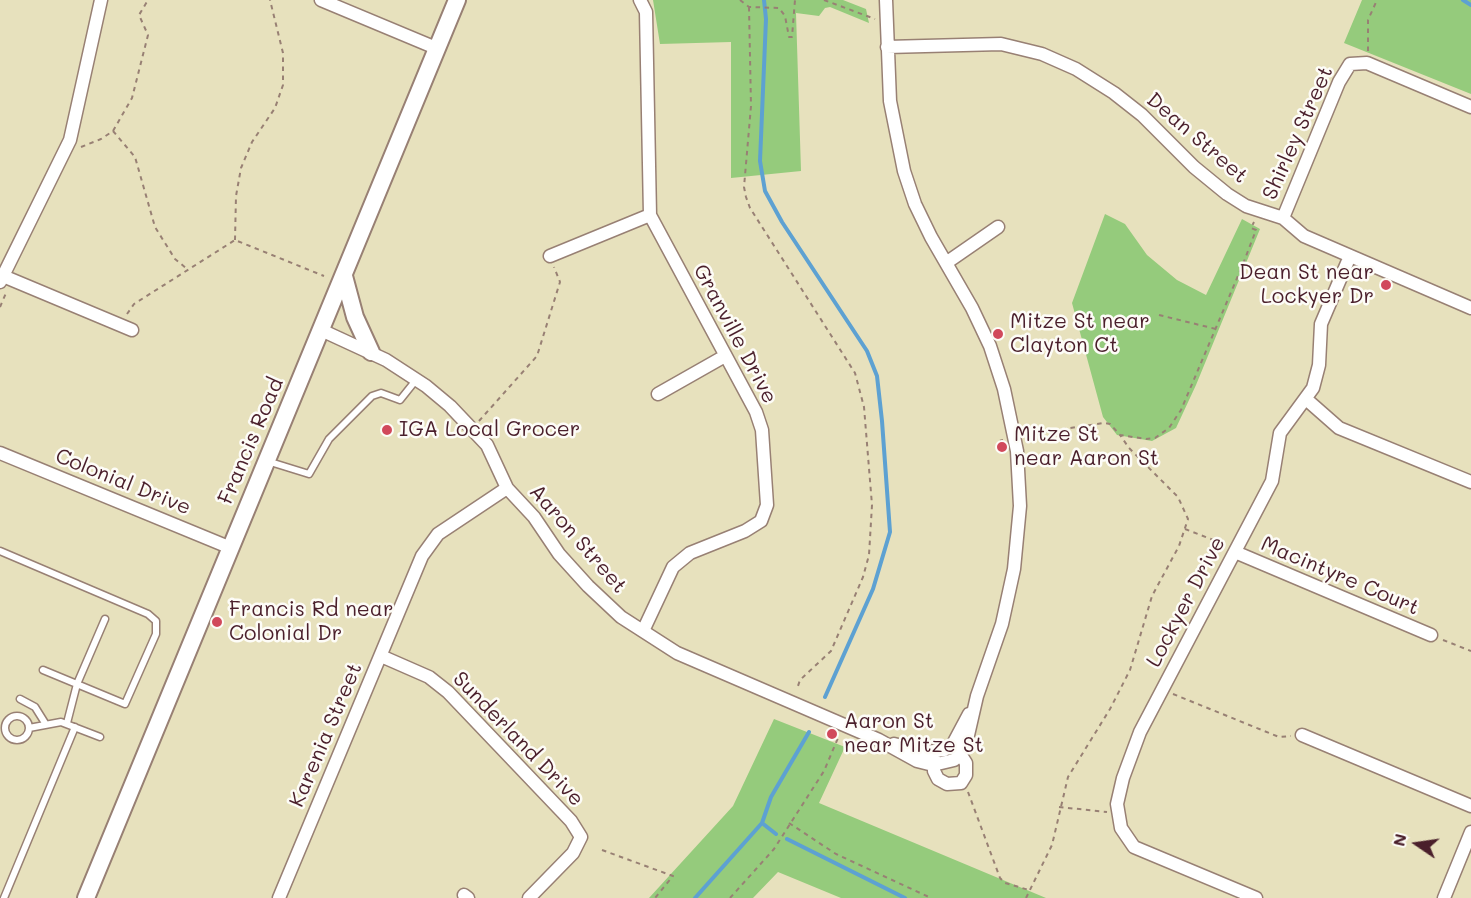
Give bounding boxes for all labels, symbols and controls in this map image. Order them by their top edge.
street label: Shirley Street [1257,62,1339,204]
street label: Dean Street [1141,87,1253,189]
street label: Granville Drive [688,260,782,408]
place label: Dean St near Lockyer Dr [1239,260,1374,310]
marker: Dean St near Lockyer Dr [1379,278,1393,292]
place label: Mitze St near Clayton Ct [1010,309,1150,359]
marker: Mitze St near Clayton Ct [991,327,1005,341]
street label: Francis Road [213,374,289,508]
place label: IGA Local Grocer [399,417,580,443]
place label: Mitze St near Aaron St [1014,422,1159,472]
marker: IGA Local Grocer [380,423,394,437]
marker: Mitze St near Aaron St [995,440,1009,454]
street label: Colonial Drive [52,443,194,521]
street label: Aaron Street [524,479,632,599]
street label: Macintyre Court [1257,531,1423,621]
street label: Lockyer Drive [1141,533,1231,671]
place label: Francis Rd near Colonial Dr [229,597,393,647]
marker: Francis Rd near Colonial Dr [210,615,224,629]
street label: Karenia Street [284,659,368,811]
street label: Sunderland Drive [447,666,589,812]
place label: Aaron St near Mitze St [844,709,984,759]
marker: Aaron St near Mitze St [825,727,839,741]
north arrow [1387,814,1447,874]
text: N [1387,832,1411,848]

